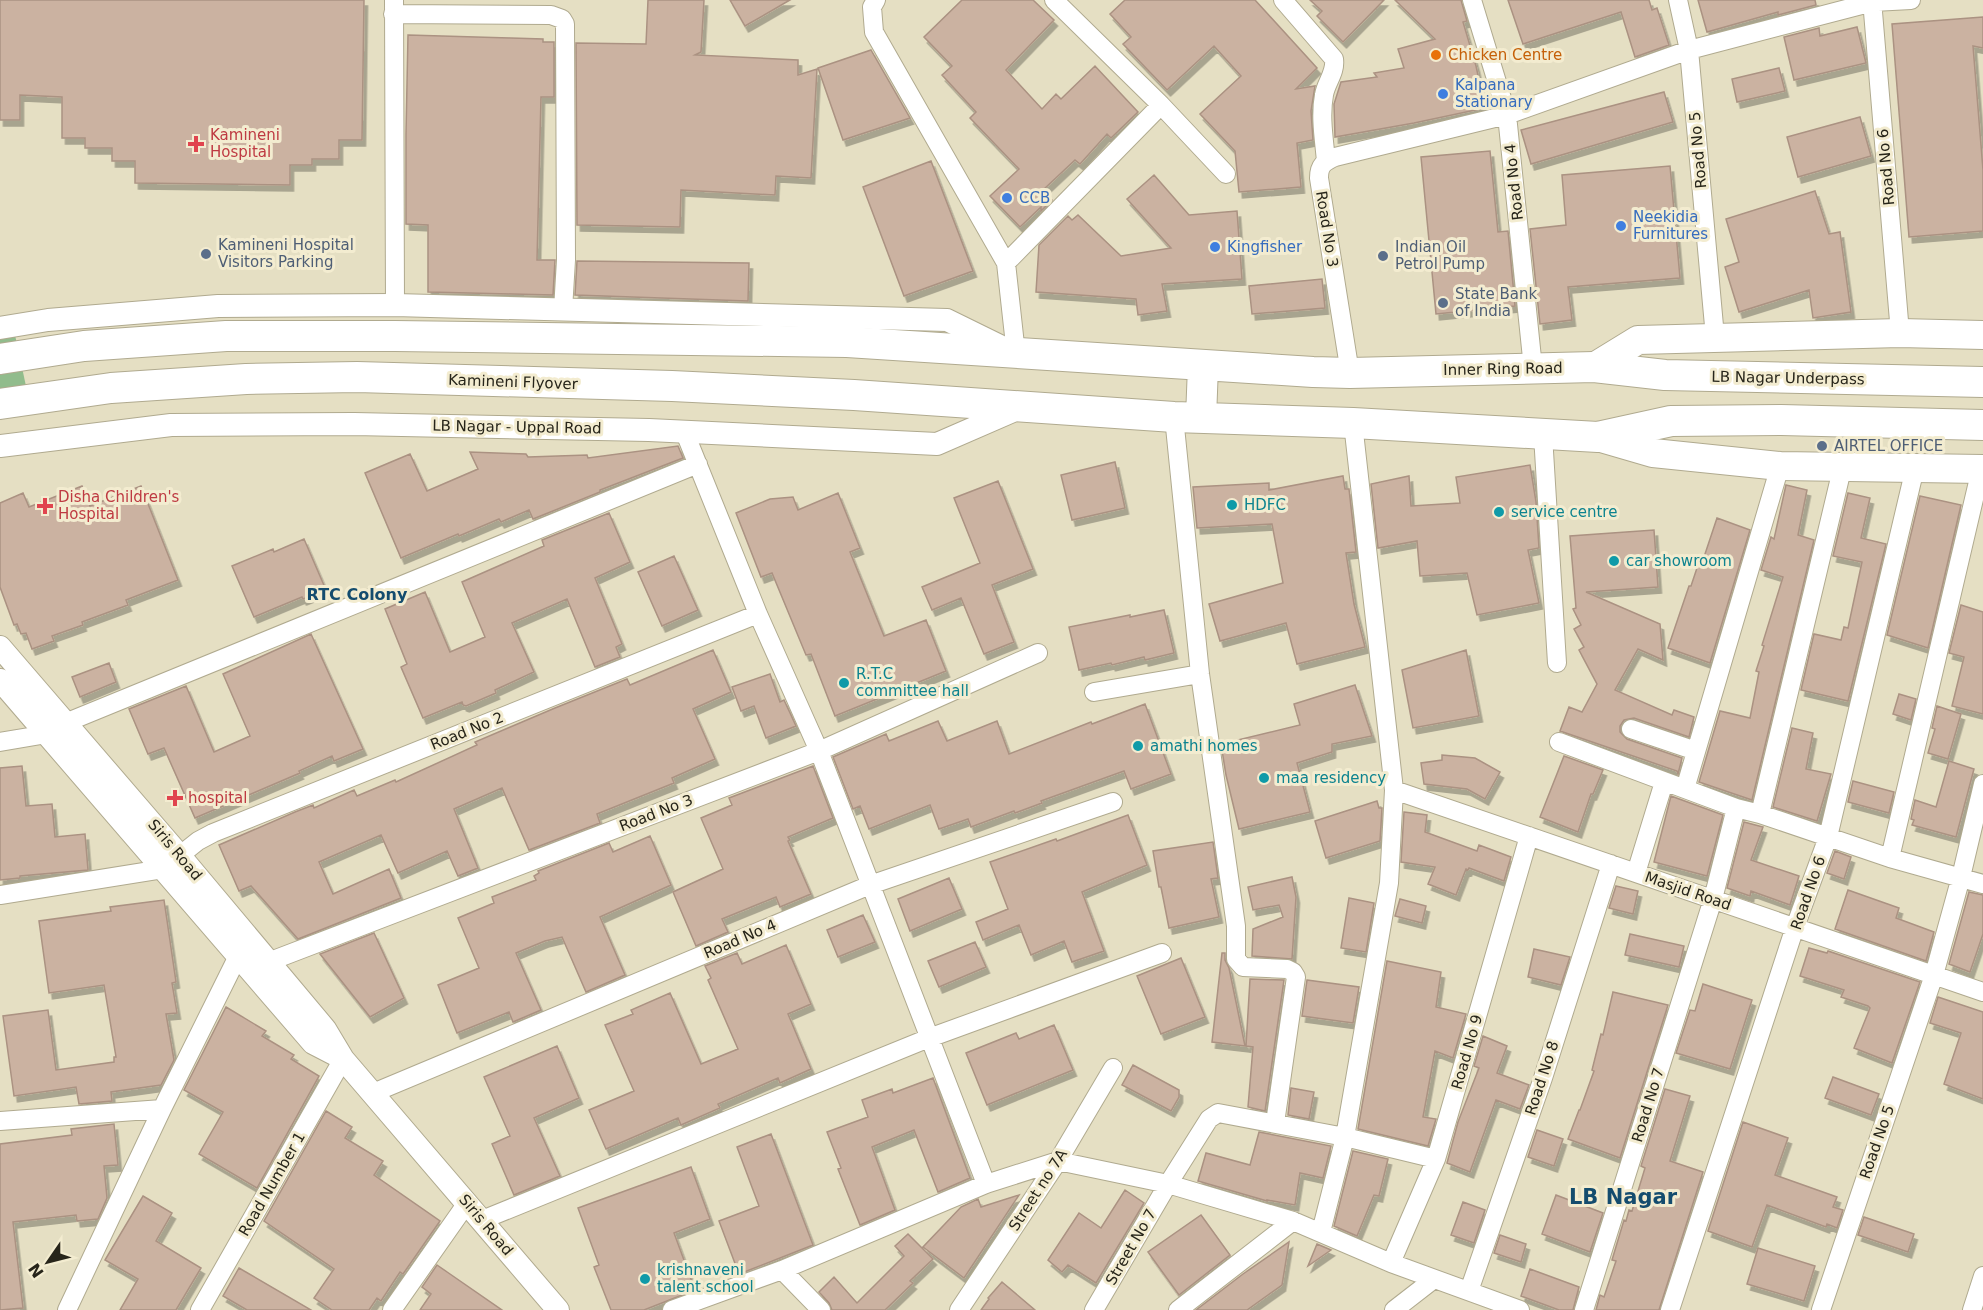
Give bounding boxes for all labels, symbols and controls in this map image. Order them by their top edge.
place label: Chicken Centre [1448,46,1562,64]
marker: Chicken Centre [1429,48,1443,62]
place label: Kalpana Stationary [1455,76,1533,111]
marker: Kalpana Stationary [1436,87,1450,101]
street label: Road No 5 [1686,111,1710,189]
place label: Kamineni Hospital [210,126,280,161]
street label: Road No 6 [1874,128,1898,206]
marker: Kamineni Hospital [187,135,205,153]
street label: Road No 4 [1501,143,1527,221]
place label: CCB [1019,189,1050,207]
street label: Road No 3 [1312,190,1342,268]
marker: CCB [1000,191,1014,205]
place label: Neekidia Furnitures [1633,208,1708,243]
marker: Neekidia Furnitures [1614,219,1628,233]
place label: Kamineni Hospital Visitors Parking [218,236,354,271]
place label: Kingfisher [1227,238,1303,256]
place label: Indian Oil Petrol Pump [1395,238,1485,273]
marker: Kingfisher [1208,240,1222,254]
marker: Kamineni Hospital Visitors Parking [199,247,213,261]
marker: Indian Oil Petrol Pump [1376,249,1390,263]
place label: State Bank of India [1455,285,1537,320]
marker: State Bank of India [1436,296,1450,310]
street label: Inner Ring Road [1443,359,1563,379]
street label: LB Nagar Underpass [1711,368,1865,388]
street label: Kamineni Flyover [448,371,579,393]
street label: LB Nagar - Uppal Road [432,417,602,437]
place label: AIRTEL OFFICE [1834,437,1943,455]
marker: AIRTEL OFFICE [1815,439,1829,453]
place label: Disha Children's Hospital [58,488,180,523]
place label: HDFC [1244,496,1286,514]
marker: Disha Children's Hospital [36,497,54,515]
marker: HDFC [1225,498,1239,512]
place label: service centre [1511,503,1617,521]
marker: service centre [1492,505,1506,519]
place label: car showroom [1626,552,1732,570]
marker: car showroom [1607,554,1621,568]
district label: RTC Colony [307,585,408,604]
place label: R.T.C committee hall [856,665,969,700]
marker: R.T.C committee hall [837,676,851,690]
street label: Road No 2 [428,708,506,754]
place label: amathi homes [1150,737,1258,755]
marker: amathi homes [1131,739,1145,753]
place label: maa residency [1276,769,1386,787]
marker: maa residency [1257,771,1271,785]
marker: hospital [166,789,184,807]
place label: hospital [188,789,247,807]
street label: Road No 3 [617,791,695,835]
street label: Siris Road [144,816,206,884]
street label: Road No 6 [1787,854,1829,932]
street label: Masjid Road [1642,868,1734,914]
street label: Road No 4 [701,916,779,962]
street label: Road No 9 [1448,1012,1486,1092]
street label: Road No 8 [1522,1039,1562,1117]
street label: Road No 7 [1628,1065,1668,1145]
street label: Road No 5 [1856,1103,1898,1181]
street label: Road Number 1 [235,1129,309,1239]
street label: Street no 7A [1005,1145,1071,1234]
district label: LB Nagar [1569,1185,1678,1209]
street label: Siris Road [455,1191,517,1259]
street label: Street No 7 [1102,1206,1160,1288]
north arrow [18,1232,78,1292]
text: N [25,1259,48,1281]
place label: krishnaveni talent school [657,1261,754,1296]
marker: krishnaveni talent school [638,1272,652,1286]

